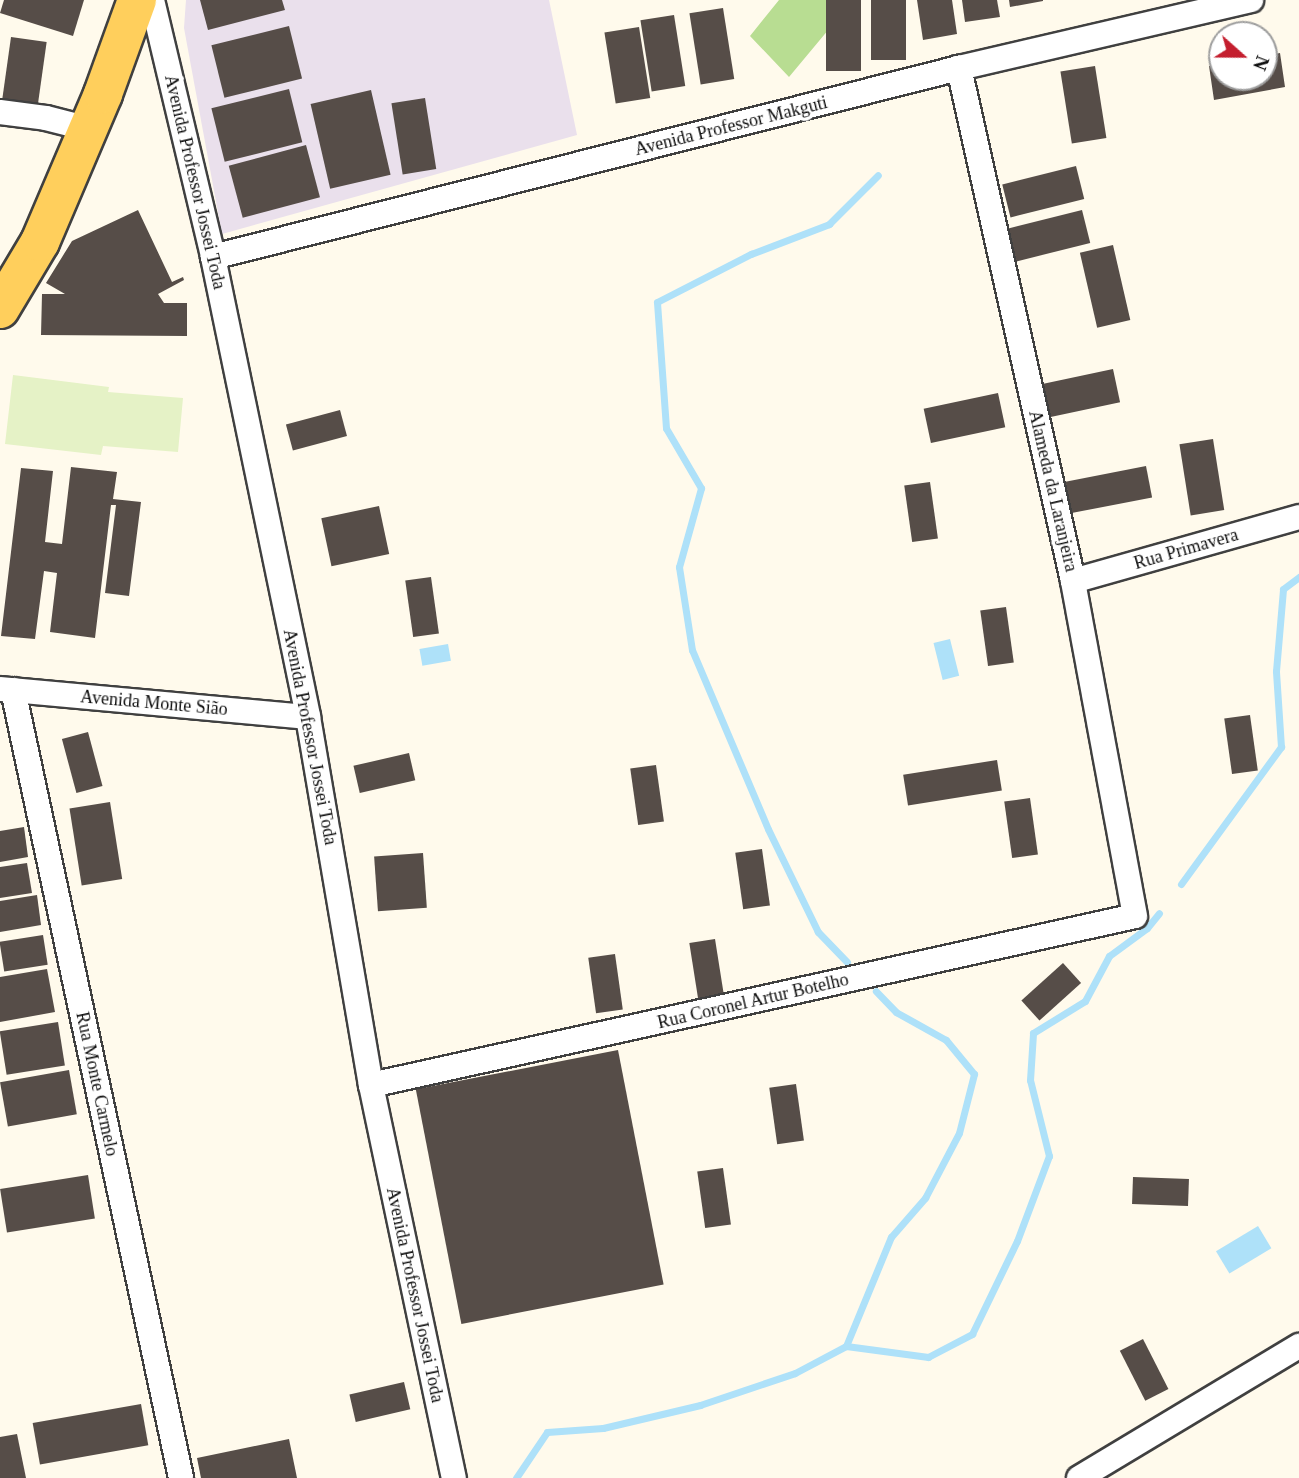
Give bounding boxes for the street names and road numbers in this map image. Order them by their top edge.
street label: Avenida Professor Jossei Toda [160,72,230,292]
street label: Avenida Professor Makguti [633,92,829,160]
street label: Alameda da Laranjeira [1024,408,1082,574]
street label: Rua Primavera [1131,524,1241,574]
street label: Avenida Professor Jossei Toda [278,627,342,847]
street label: Avenida Monte Sião [80,686,228,720]
street label: Rua Coronel Artur Botelho [655,968,851,1034]
street label: Rua Monte Carmelo [71,1010,123,1158]
street label: Avenida Professor Jossei Toda [382,1185,448,1405]

